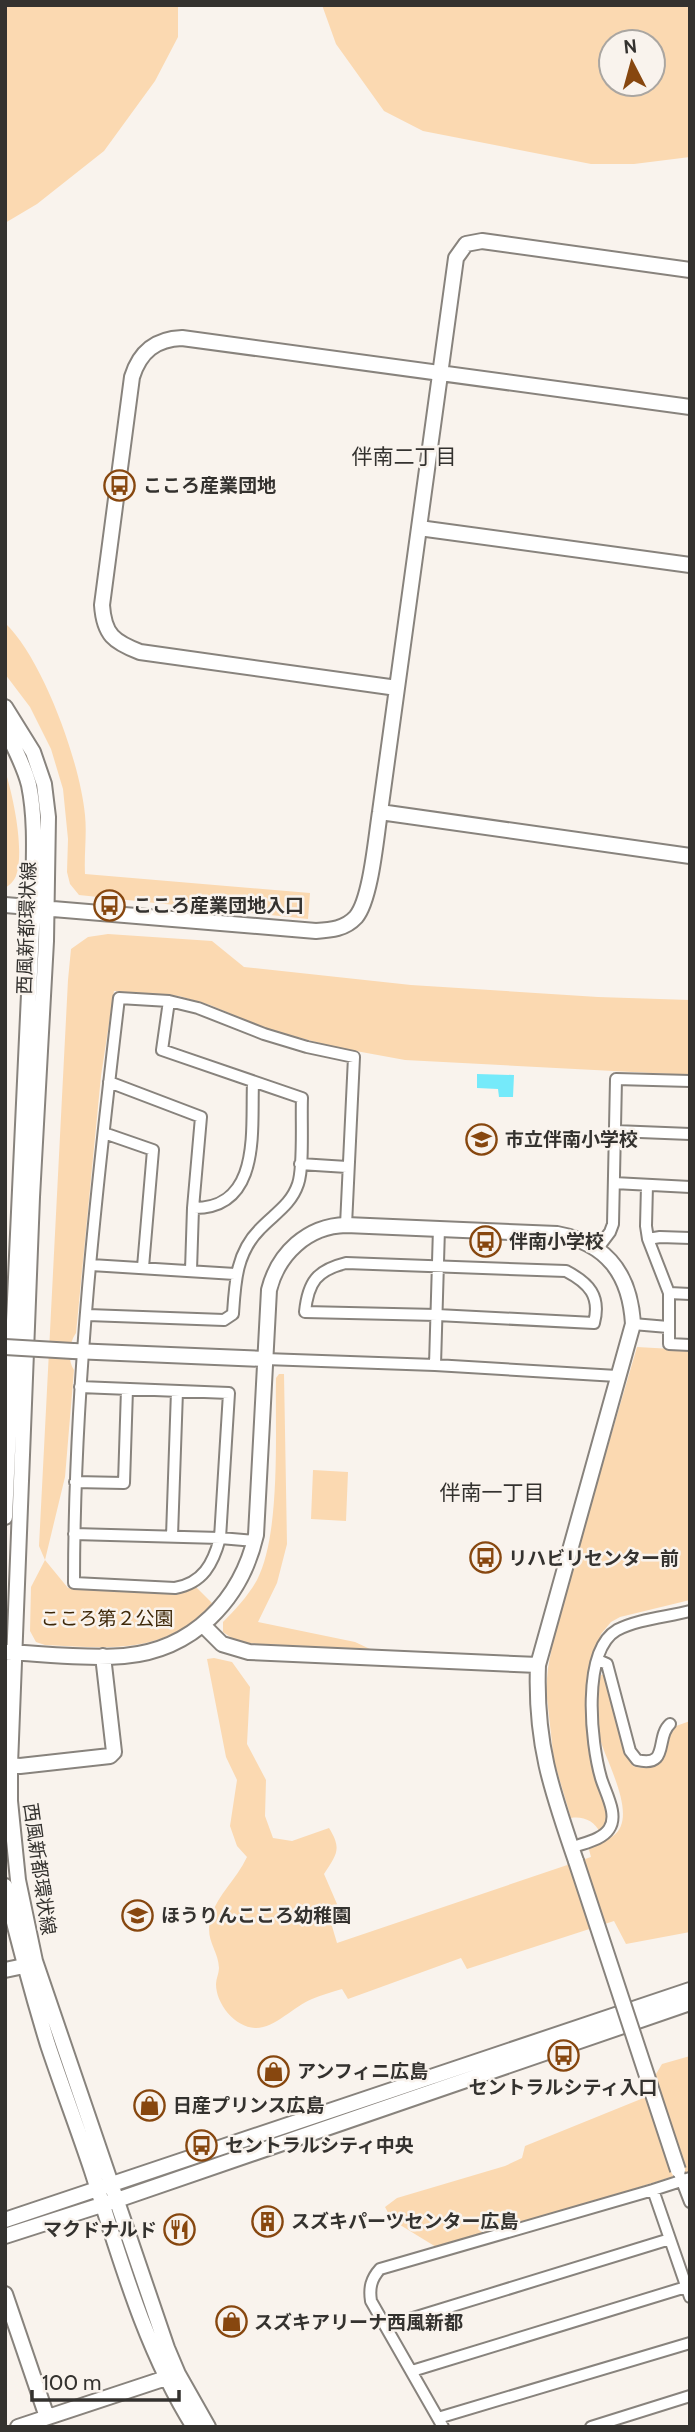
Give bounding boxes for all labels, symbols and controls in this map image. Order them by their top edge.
north arrow [597,28,667,98]
text: N [622,34,638,59]
district label: 伴南二丁目 [352,444,457,469]
bus stop icon: こころ産業団地 [103,468,137,502]
place label: こころ産業団地 [143,474,276,497]
street label: 西風新都環状線 [13,861,40,995]
bus stop icon: こころ産業団地入口 [93,888,127,922]
place label: こころ産業団地入口 [133,894,304,917]
school or university icon: 市立伴南小学校 [465,1122,499,1156]
place label: 市立伴南小学校 [505,1128,638,1151]
bus stop icon: 伴南小学校 [469,1224,503,1258]
place label: 伴南小学校 [509,1230,604,1253]
district label: 伴南一丁目 [440,1480,545,1505]
bus stop icon: リハビリセンター前 [468,1541,502,1575]
place label: リハビリセンター前 [508,1547,679,1570]
park label: こころ第２公園 [40,1607,174,1630]
street label: 西風新都環状線 [19,1802,60,1937]
school or university icon: ほうりんこころ幼稚園 [121,1898,155,1932]
place label: ほうりんこころ幼稚園 [161,1904,351,1927]
bus stop icon: セントラルシティ入口 [546,2039,580,2073]
shop icon: アンフィニ広島 [257,2054,291,2088]
place label: アンフィニ広島 [297,2060,428,2083]
place label: セントラルシティ入口 [469,2076,657,2099]
shop icon: 日産プリンス広島 [133,2088,167,2122]
place label: 日産プリンス広島 [173,2094,325,2117]
bus stop icon: セントラルシティ中央 [185,2128,219,2162]
place label: セントラルシティ中央 [225,2134,414,2157]
building icon: スズキパーツセンター広島 [251,2204,285,2238]
place label: スズキパーツセンター広島 [291,2210,519,2233]
restaurant icon: マクドナルド [163,2212,197,2246]
place label: マクドナルド [43,2218,157,2241]
shop icon: スズキアリーナ西風新都 [214,2305,248,2339]
place label: スズキアリーナ西風新都 [254,2311,463,2334]
scale bar [32,2358,178,2402]
text: 100 m [42,2370,101,2395]

